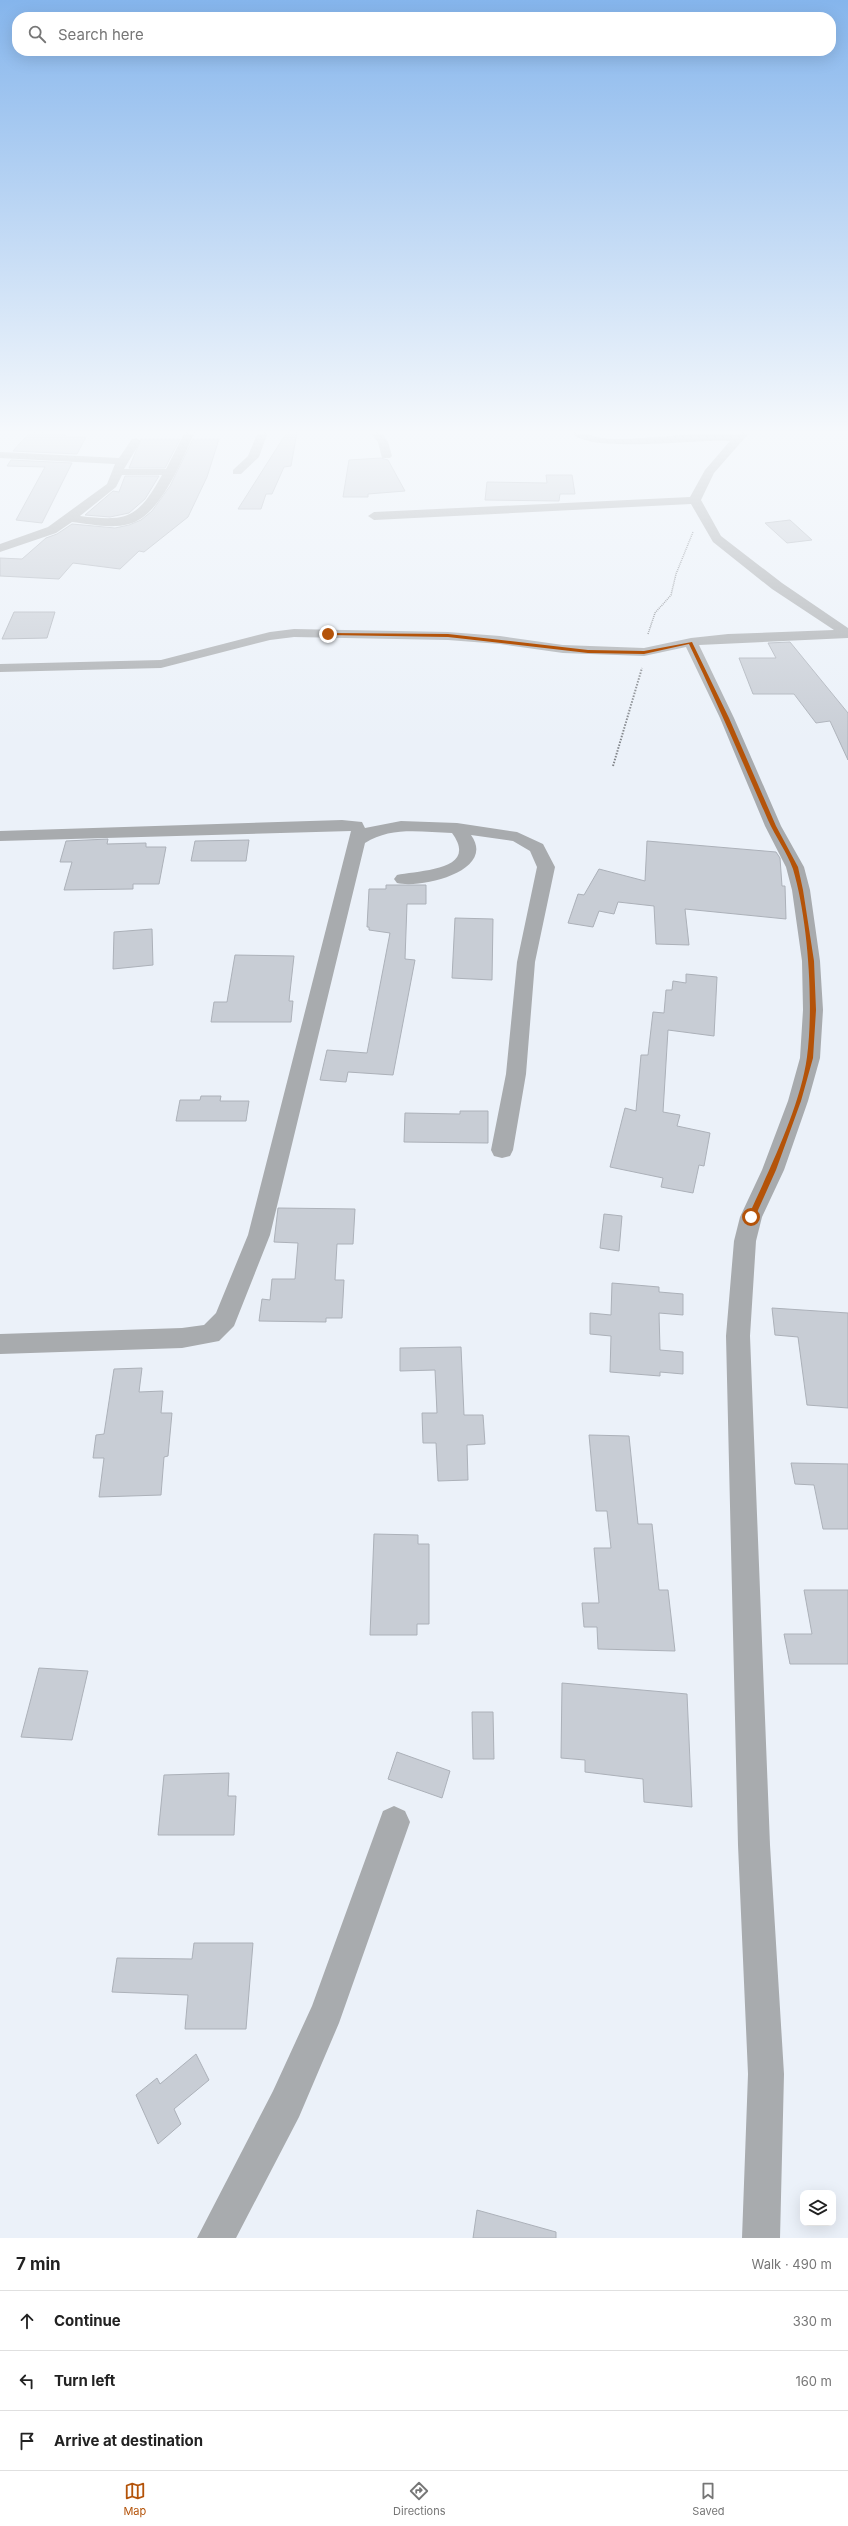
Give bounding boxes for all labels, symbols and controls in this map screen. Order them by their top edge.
search box [12,12,836,56]
icon: search [26,23,48,45]
text: Search here [58,25,144,44]
route end [319,625,337,643]
route start [742,1208,760,1226]
map controls [800,2190,836,2226]
button: layers [800,2190,836,2226]
text: 7 min [16,2254,61,2274]
text: Walk · 490 m [752,2256,832,2272]
icon: ahead [16,2310,38,2332]
text: Continue [54,2311,121,2330]
text: 330 m [793,2313,832,2329]
icon: left [16,2370,38,2392]
text: Turn left [54,2371,115,2390]
text: 160 m [795,2373,832,2389]
icon: arrive [16,2430,38,2452]
text: Arrive at destination [54,2431,203,2450]
tab: Map [123,2480,146,2518]
tab: Directions [393,2480,446,2518]
tab: Saved [692,2480,725,2518]

